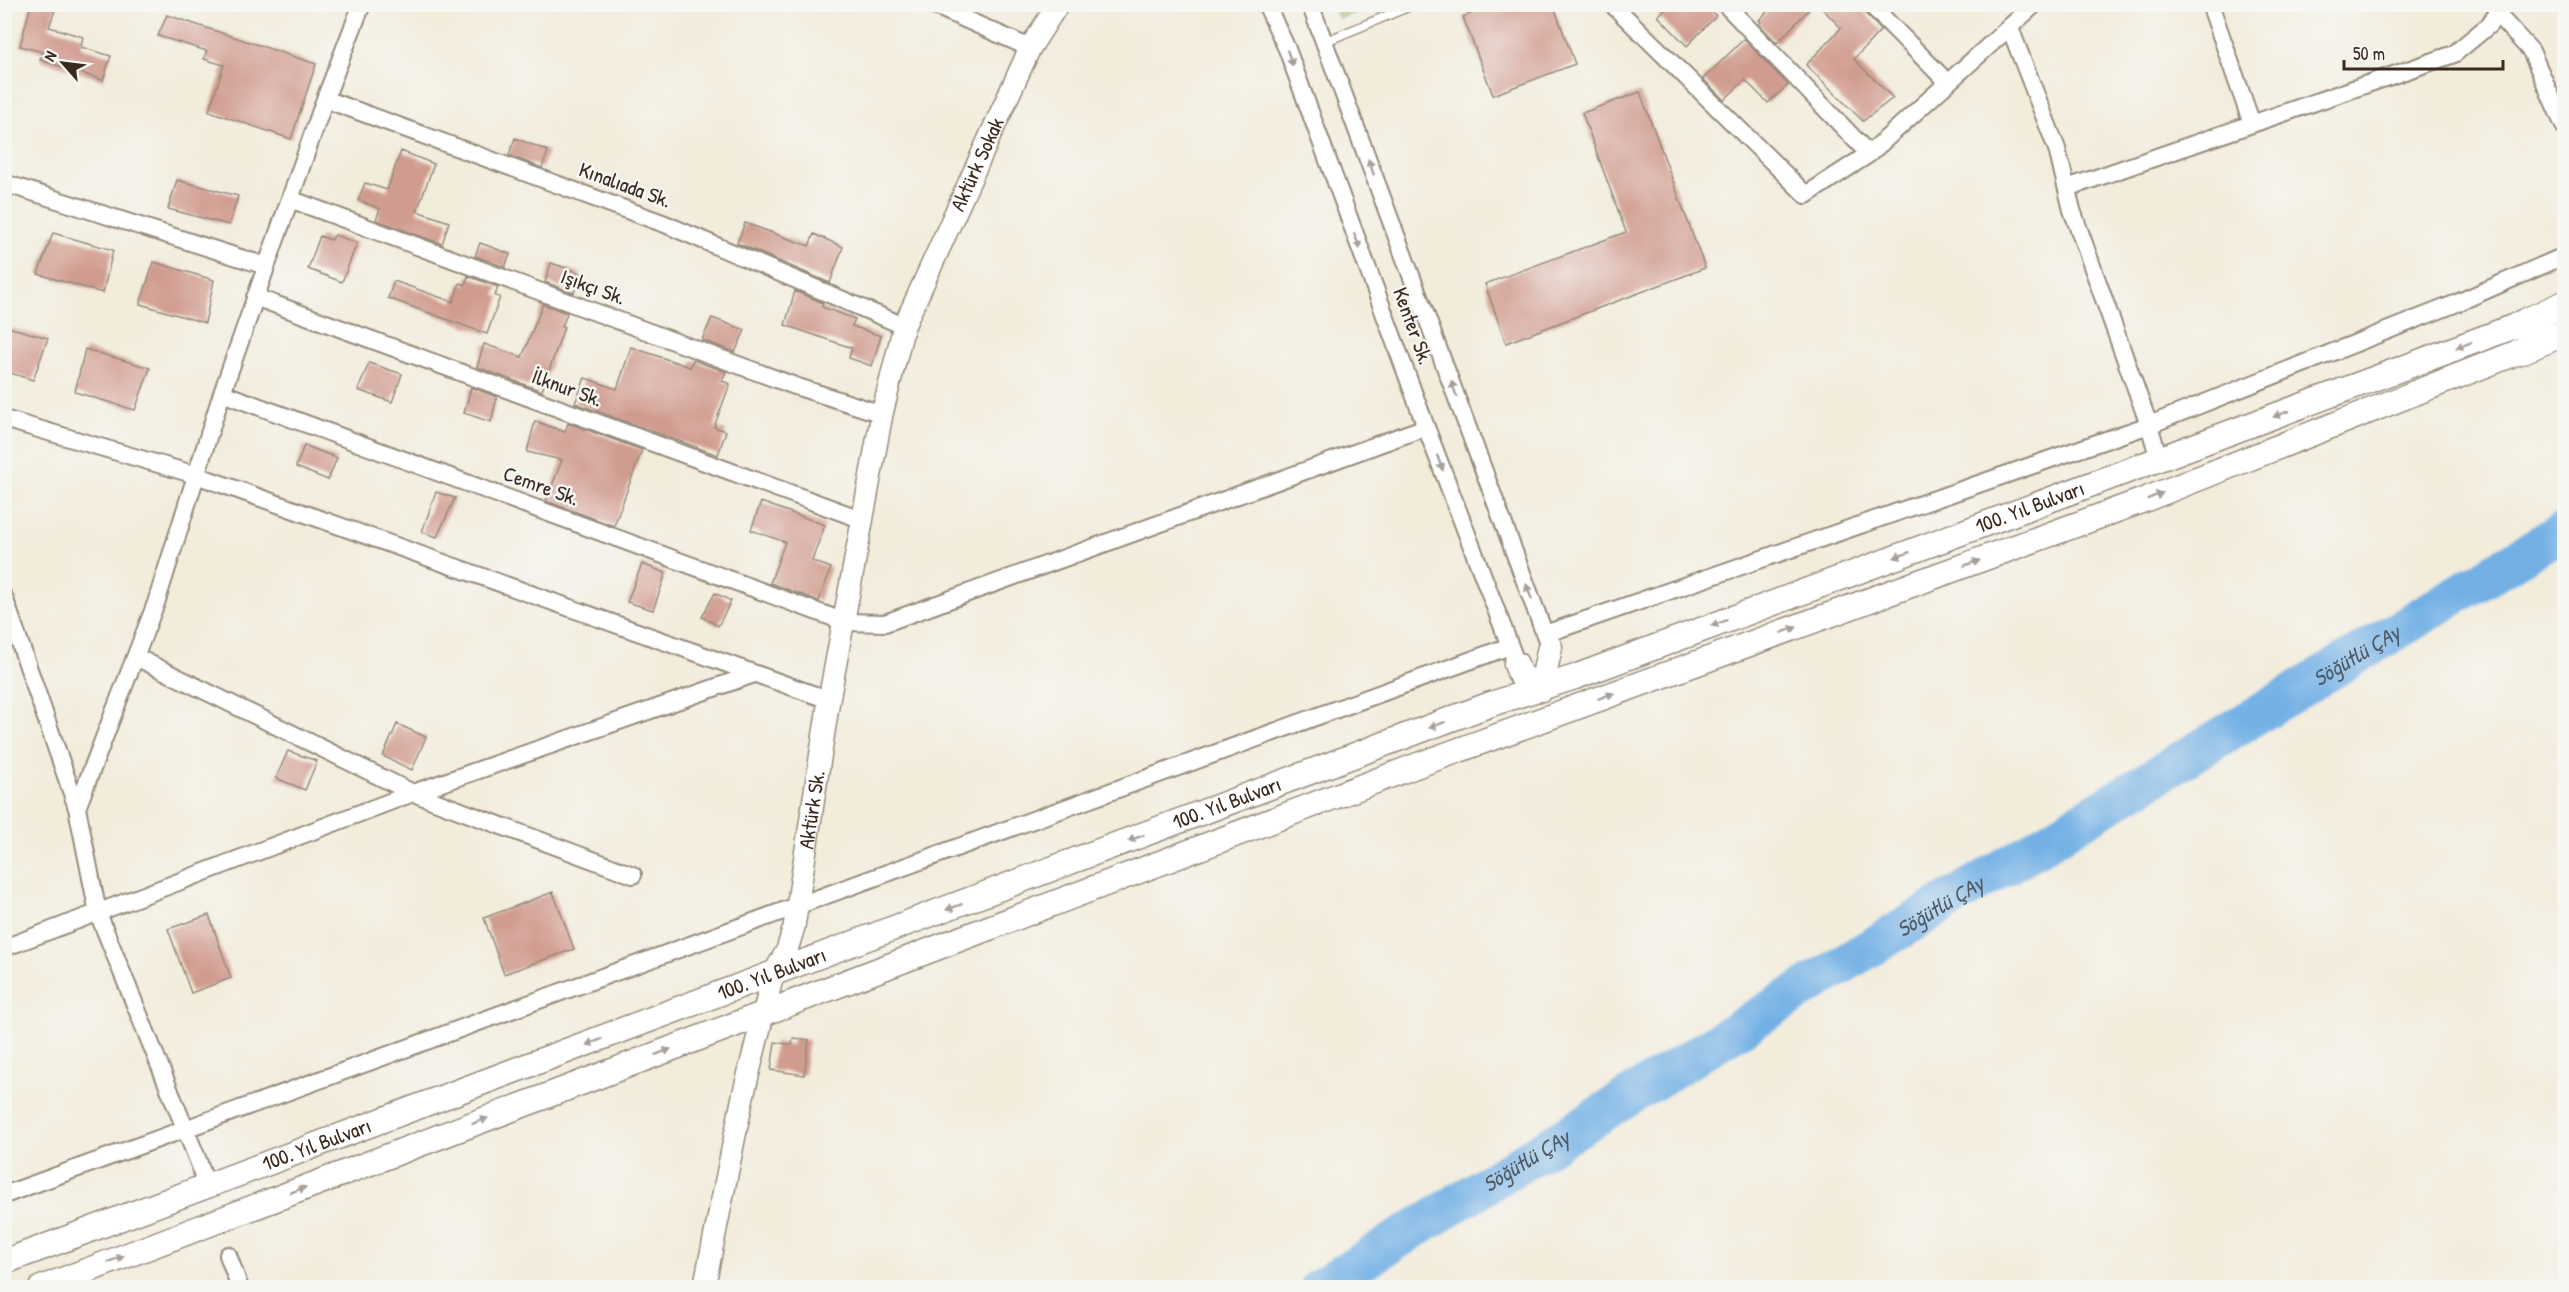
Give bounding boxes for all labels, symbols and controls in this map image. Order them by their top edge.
north arrow [33,33,93,93]
scale bar [2344,33,2503,71]
text: 50 m [2353,41,2385,66]
text: N [38,47,62,65]
one-way arrow [1286,49,1296,67]
street label: Aktürk Sokak [943,112,1011,216]
street label: Kınalıada Sk. [575,154,675,215]
one-way arrow [1365,158,1375,176]
one-way arrow [1353,232,1363,250]
street label: Işıkçı Sk. [557,261,630,312]
street label: Kenter Sk. [1386,283,1441,368]
one-way arrow [2454,341,2472,351]
street label: İlknur Sk. [528,361,606,414]
one-way arrow [1448,380,1458,398]
one-way arrow [2272,409,2290,419]
one-way arrow [1435,454,1445,472]
street label: Cemre Sk. [499,459,583,513]
street label: 100. Yıl Bulvarı [1971,473,2088,540]
one-way arrow [2147,490,2165,500]
one-way arrow [1892,551,1910,561]
one-way arrow [1963,557,1981,567]
one-way arrow [1524,583,1533,601]
water label: Söğütlü ÇAy [2307,616,2408,693]
one-way arrow [1710,619,1728,629]
one-way arrow [1780,624,1798,634]
one-way arrow [1597,691,1615,701]
one-way arrow [1427,720,1445,730]
street label: Aktürk Sk. [791,768,832,851]
street label: 100. Yıl Bulvarı [1168,769,1285,836]
one-way arrow [1127,834,1145,843]
water label: Söğütlü ÇAy [1891,867,1991,944]
one-way arrow [945,903,963,912]
street label: 100. Yıl Bulvarı [713,940,830,1007]
one-way arrow [585,1037,603,1047]
one-way arrow [654,1046,672,1056]
street label: 100. Yıl Bulvarı [258,1111,375,1178]
one-way arrow [472,1116,490,1126]
water label: Söğütlü ÇAy [1477,1121,1577,1199]
one-way arrow [289,1185,307,1194]
one-way arrow [107,1254,125,1264]

